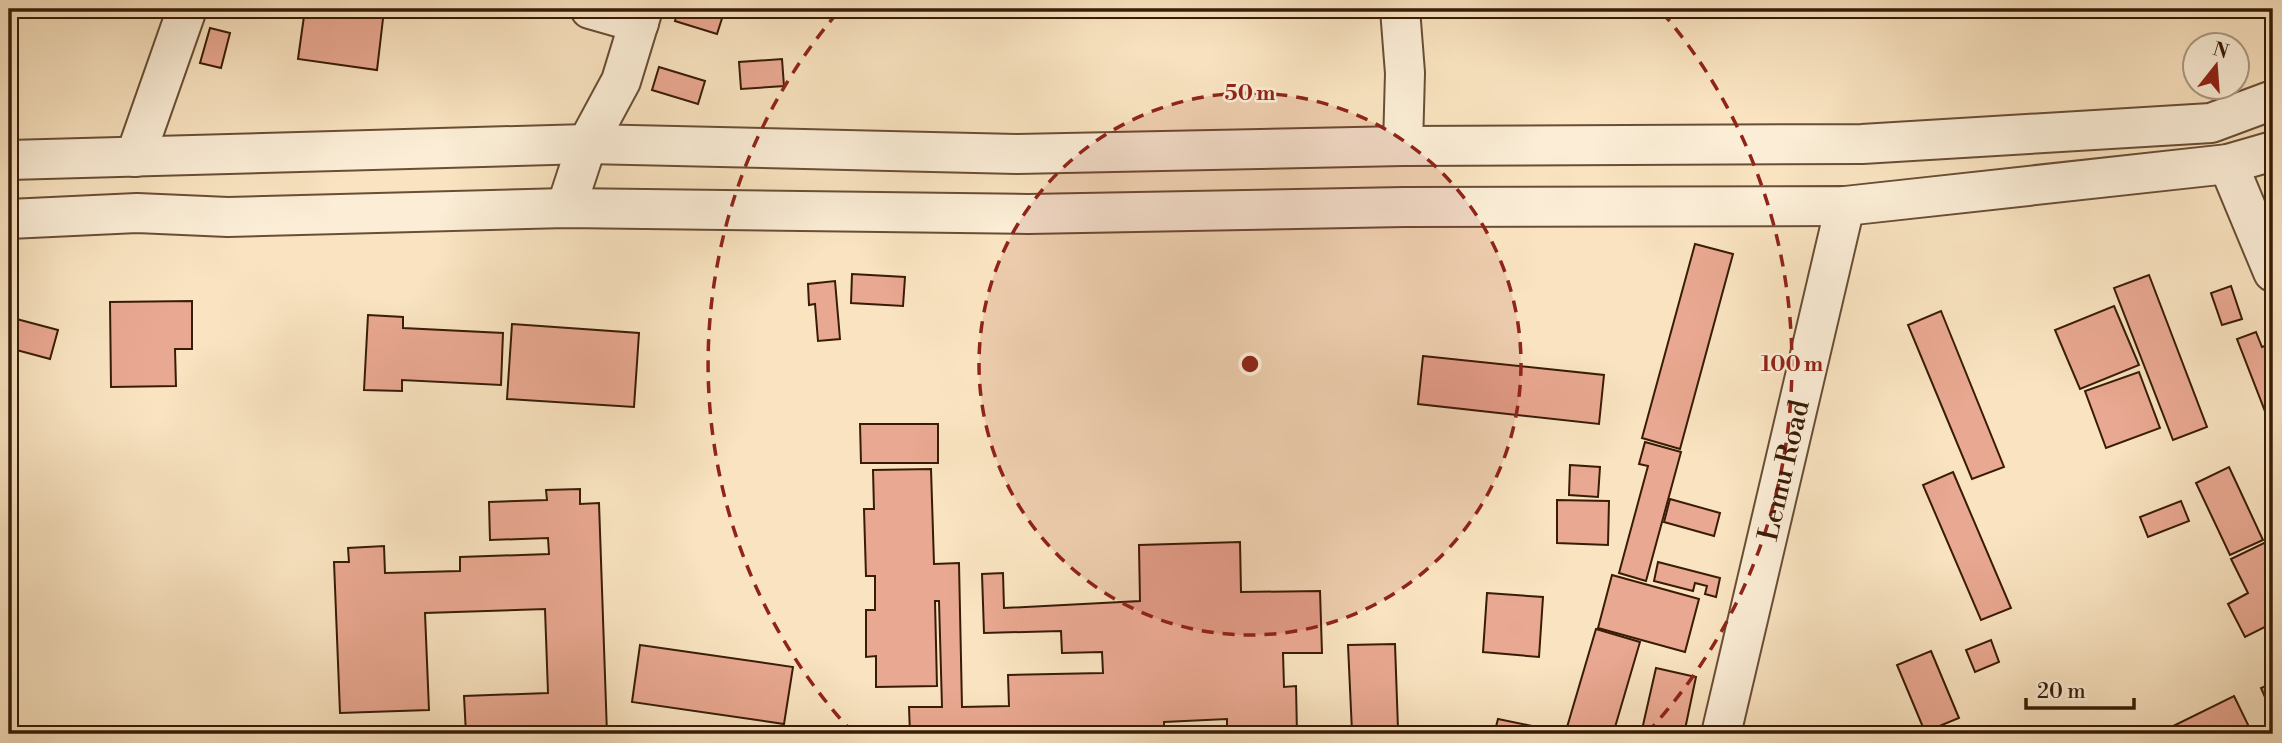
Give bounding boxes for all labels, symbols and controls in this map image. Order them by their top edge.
north arrow [2180,32,2250,102]
text: N [2210,37,2231,64]
text: 50 m [1225,81,1275,107]
centre of rings [1238,352,1262,376]
text: 100 m [1761,352,1823,378]
street label: Lemu Road [1751,396,1818,545]
scale bar [2026,666,2135,710]
text: 20 m [2037,679,2086,705]

